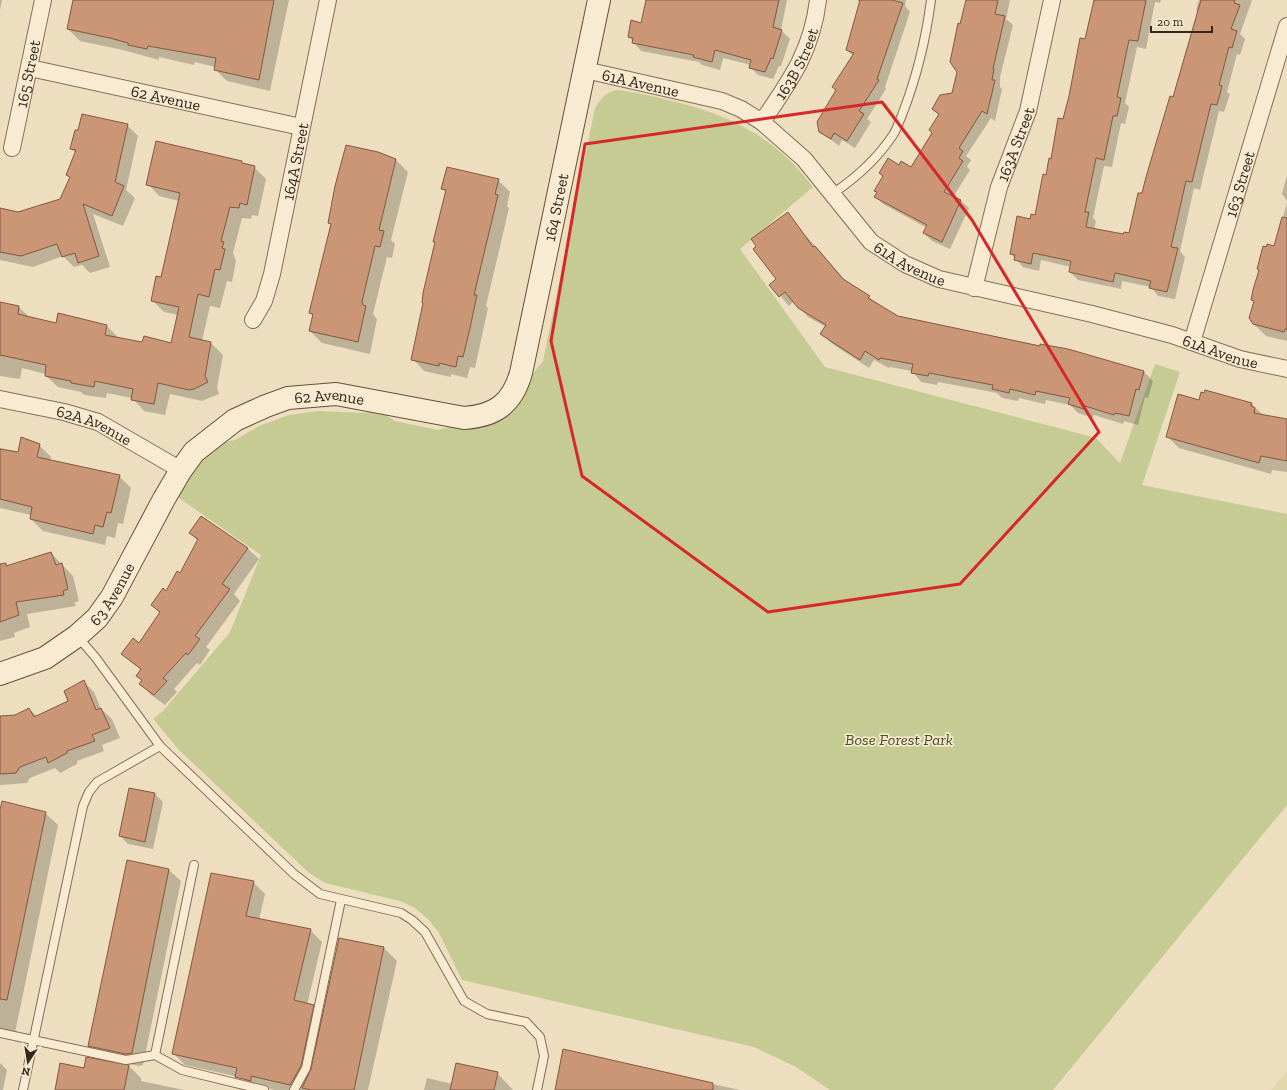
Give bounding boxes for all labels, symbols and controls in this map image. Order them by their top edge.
scale bar [1151,8,1212,34]
text: 20 m [1157,15,1184,29]
street label: 163B Street [770,26,822,103]
street label: 165 Street [11,38,44,109]
street label: 61A Avenue [600,65,681,100]
street label: 62 Avenue [129,81,202,114]
street label: 163A Street [993,105,1038,184]
street label: 164A Street [278,121,312,202]
street label: 163 Street [1221,148,1258,219]
street label: 164 Street [539,171,572,243]
street label: 61A Avenue [870,237,947,290]
street label: 61A Avenue [1180,330,1260,372]
street label: 62 Avenue [293,384,366,409]
street label: 62A Avenue [55,401,135,449]
street label: 63 Avenue [86,559,138,629]
park label: Bose Forest Park [845,730,953,749]
north arrow [8,1042,48,1082]
text: N [20,1064,31,1079]

